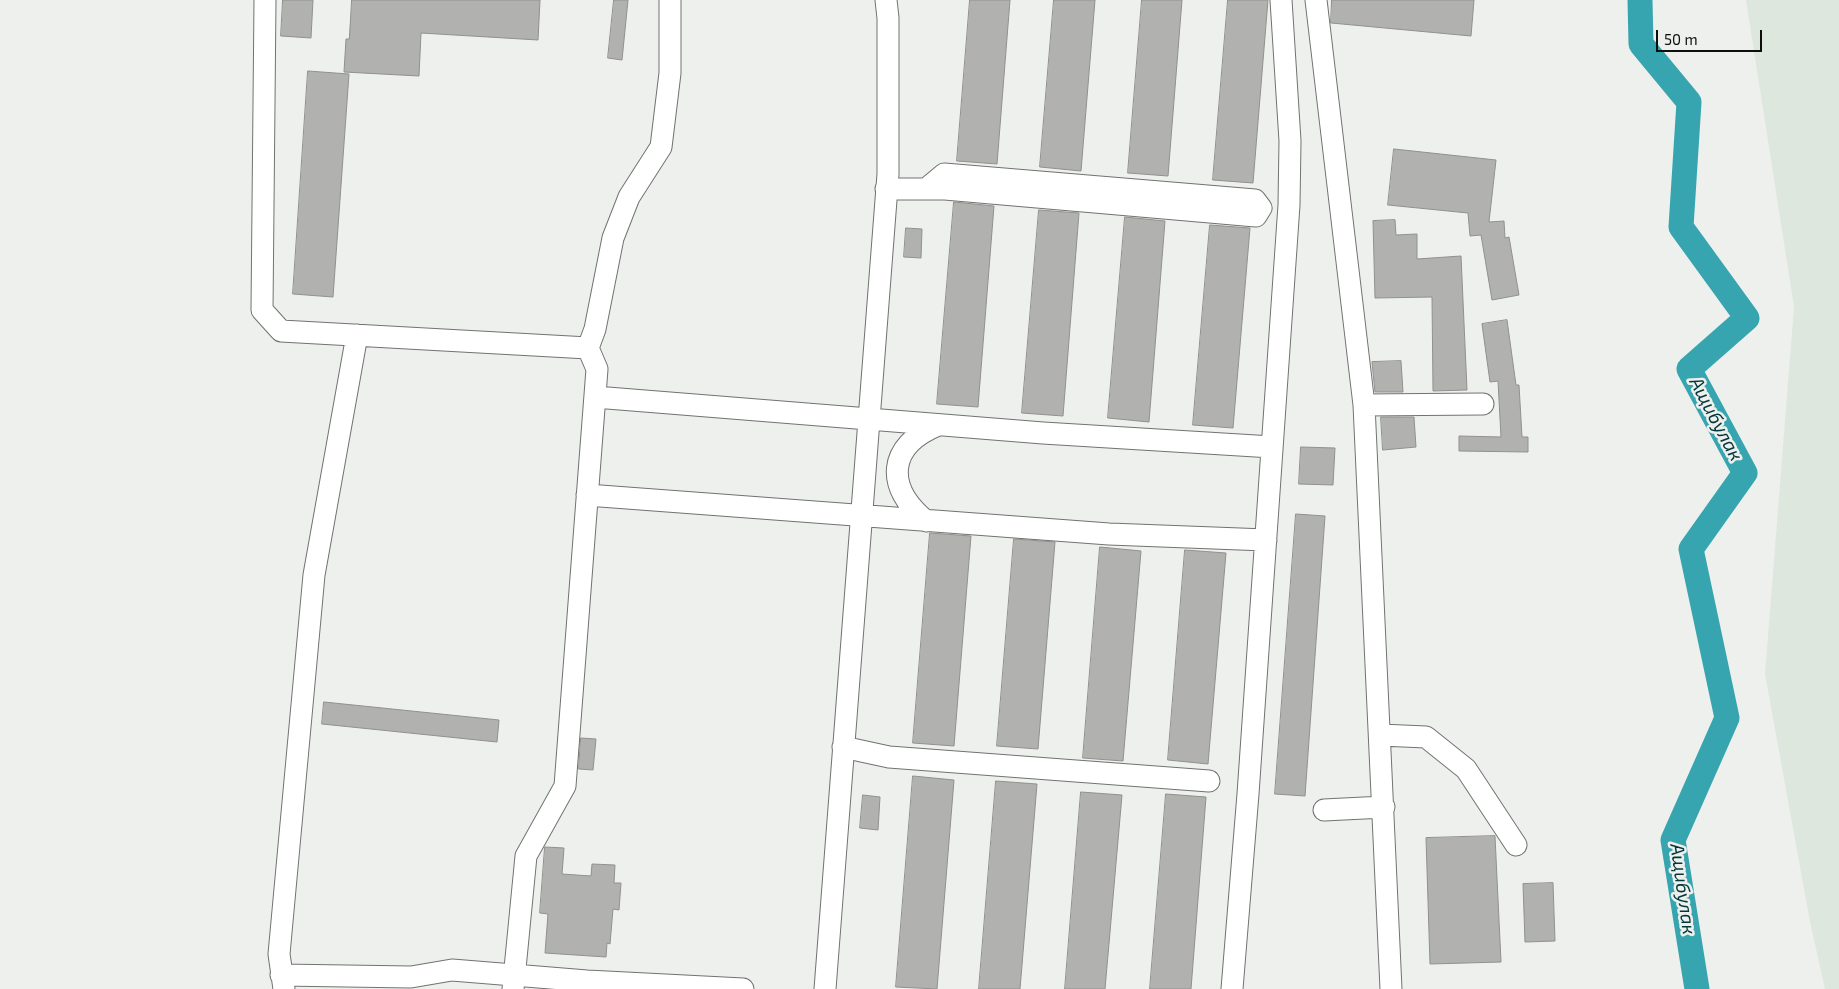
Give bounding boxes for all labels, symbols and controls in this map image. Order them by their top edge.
scale bar [1659,20,1765,52]
text: 50 m [1664,30,1698,48]
water label: Ащибулак [1684,373,1748,465]
water label: Ащибулак [1665,842,1701,936]

